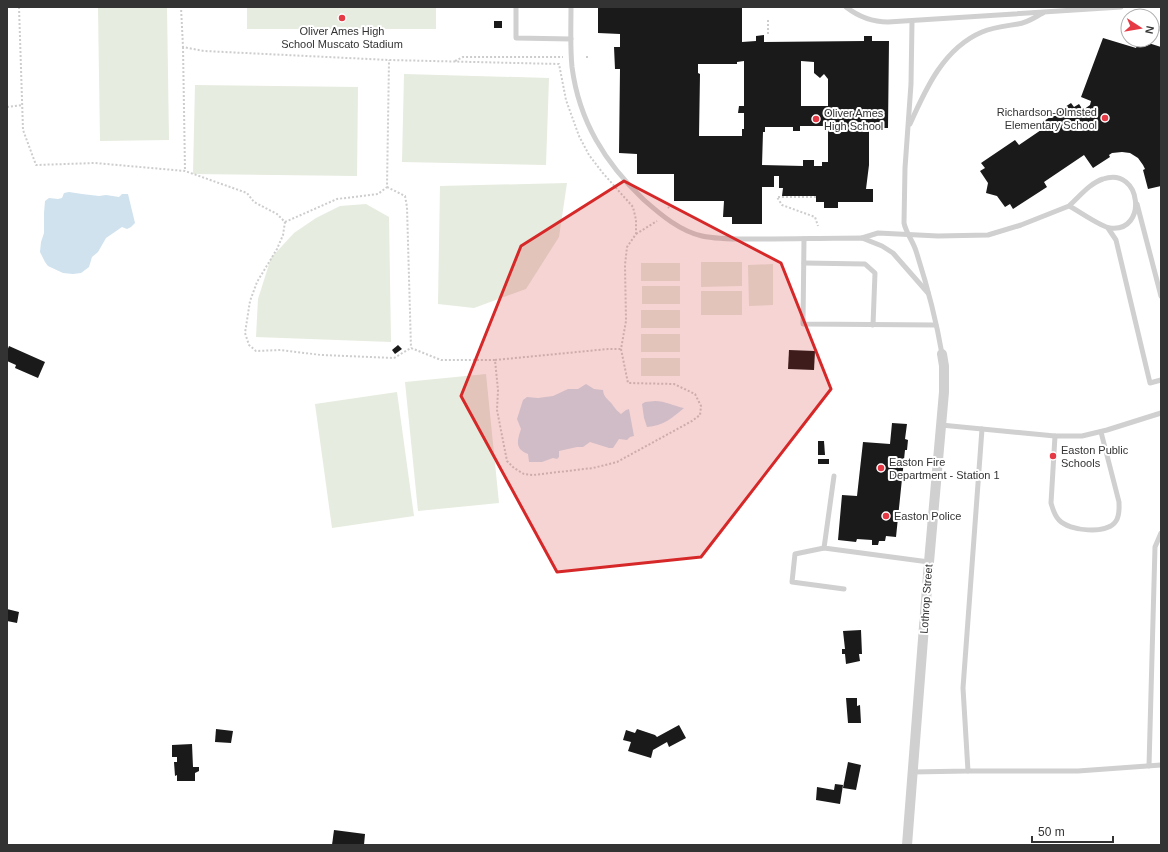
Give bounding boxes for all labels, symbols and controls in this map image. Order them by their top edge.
north arrow [1120,8,1160,48]
marker: Oliver Ames High School Muscato Stadium [337,13,347,23]
place label: Oliver Ames High School Muscato Stadium [281,25,403,50]
text: N [1143,25,1156,35]
place label: Richardson-Olmsted Elementary School [997,106,1097,131]
place label: Oliver Ames High School [824,107,884,132]
marker: Richardson-Olmsted Elementary School [1100,113,1110,123]
marker: Oliver Ames High School [811,114,821,124]
place label: Easton Public Schools [1061,444,1129,469]
marker: Easton Public Schools [1048,451,1058,461]
place label: Easton Fire Department - Station 1 [889,456,1000,481]
marker: Easton Fire Department - Station 1 [876,463,886,473]
place label: Easton Police [894,510,961,522]
marker: Easton Police [881,511,891,521]
street label: Lothrop Street [918,564,934,634]
scale bar [1032,818,1113,844]
text: 50 m [1038,825,1065,839]

